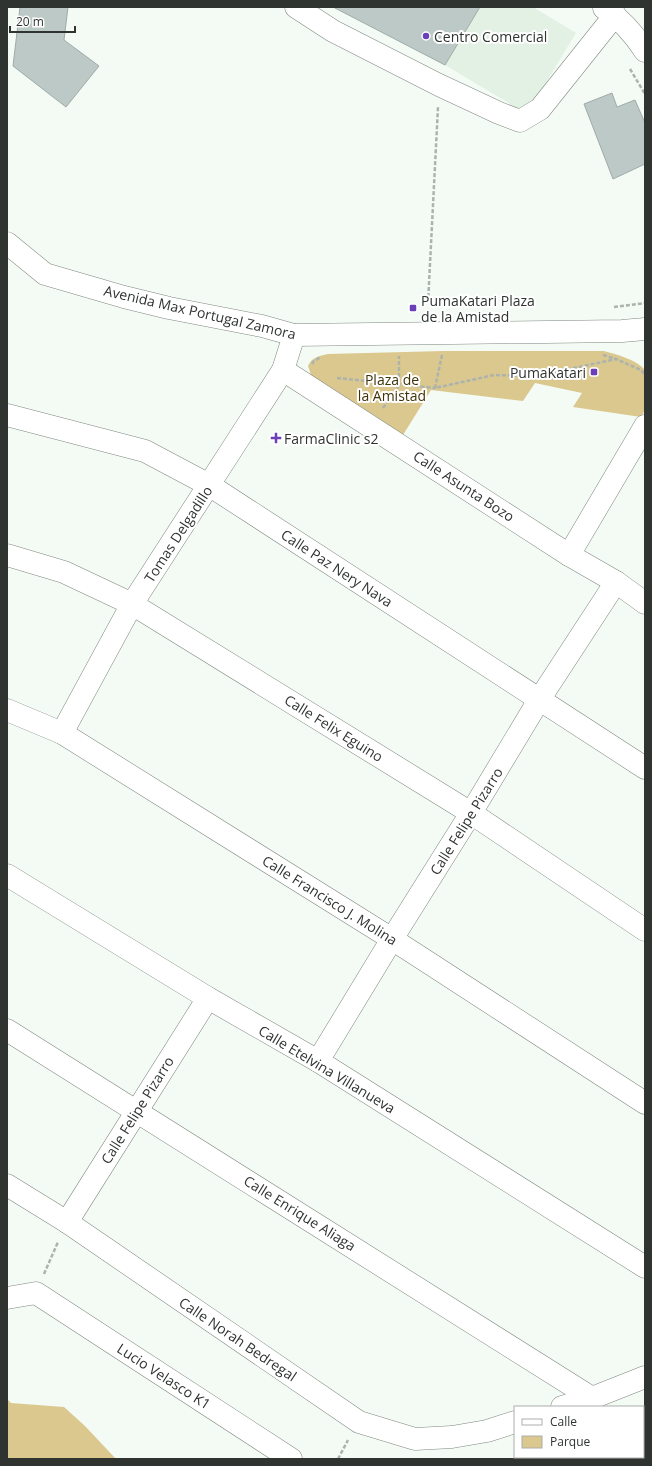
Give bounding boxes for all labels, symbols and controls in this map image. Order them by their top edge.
scale bar [10,8,75,34]
text: 20 m [16,13,44,30]
place label: Centro Comercial [434,27,547,46]
marker: Centro Comercial [421,31,431,41]
street label: Avenida Max Portugal Zamora [102,281,298,343]
place label: PumaKatari Plaza de la Amistad [421,291,535,326]
marker: PumaKatari Plaza de la Amistad [408,303,418,313]
place label: PumaKatari [510,363,586,382]
marker: PumaKatari [589,367,599,377]
park label: Plaza de la Amistad [358,370,426,405]
place label: FarmaClinic s2 [284,429,379,448]
marker: FarmaClinic s2 [271,433,281,443]
street label: Calle Asunta Bozo [410,446,518,526]
street label: Tomas Delgadillo [140,482,216,586]
street label: Calle Paz Nery Nava [278,525,396,611]
street label: Calle Felix Eguino [281,690,387,766]
street label: Calle Felipe Pizarro [425,764,507,878]
street label: Calle Francisco J. Molina [259,851,401,949]
street label: Calle Etelvina Villanueva [255,1021,399,1117]
street label: Calle Felipe Pizarro [96,1053,178,1167]
street label: Calle Enrique Aliaga [240,1171,360,1255]
street label: Calle Norah Bedregal [176,1293,300,1385]
street label: Lucio Velasco K1 [114,1339,214,1413]
legend [514,1406,644,1458]
text: Calle [550,1413,577,1430]
text: Parque [550,1433,590,1450]

